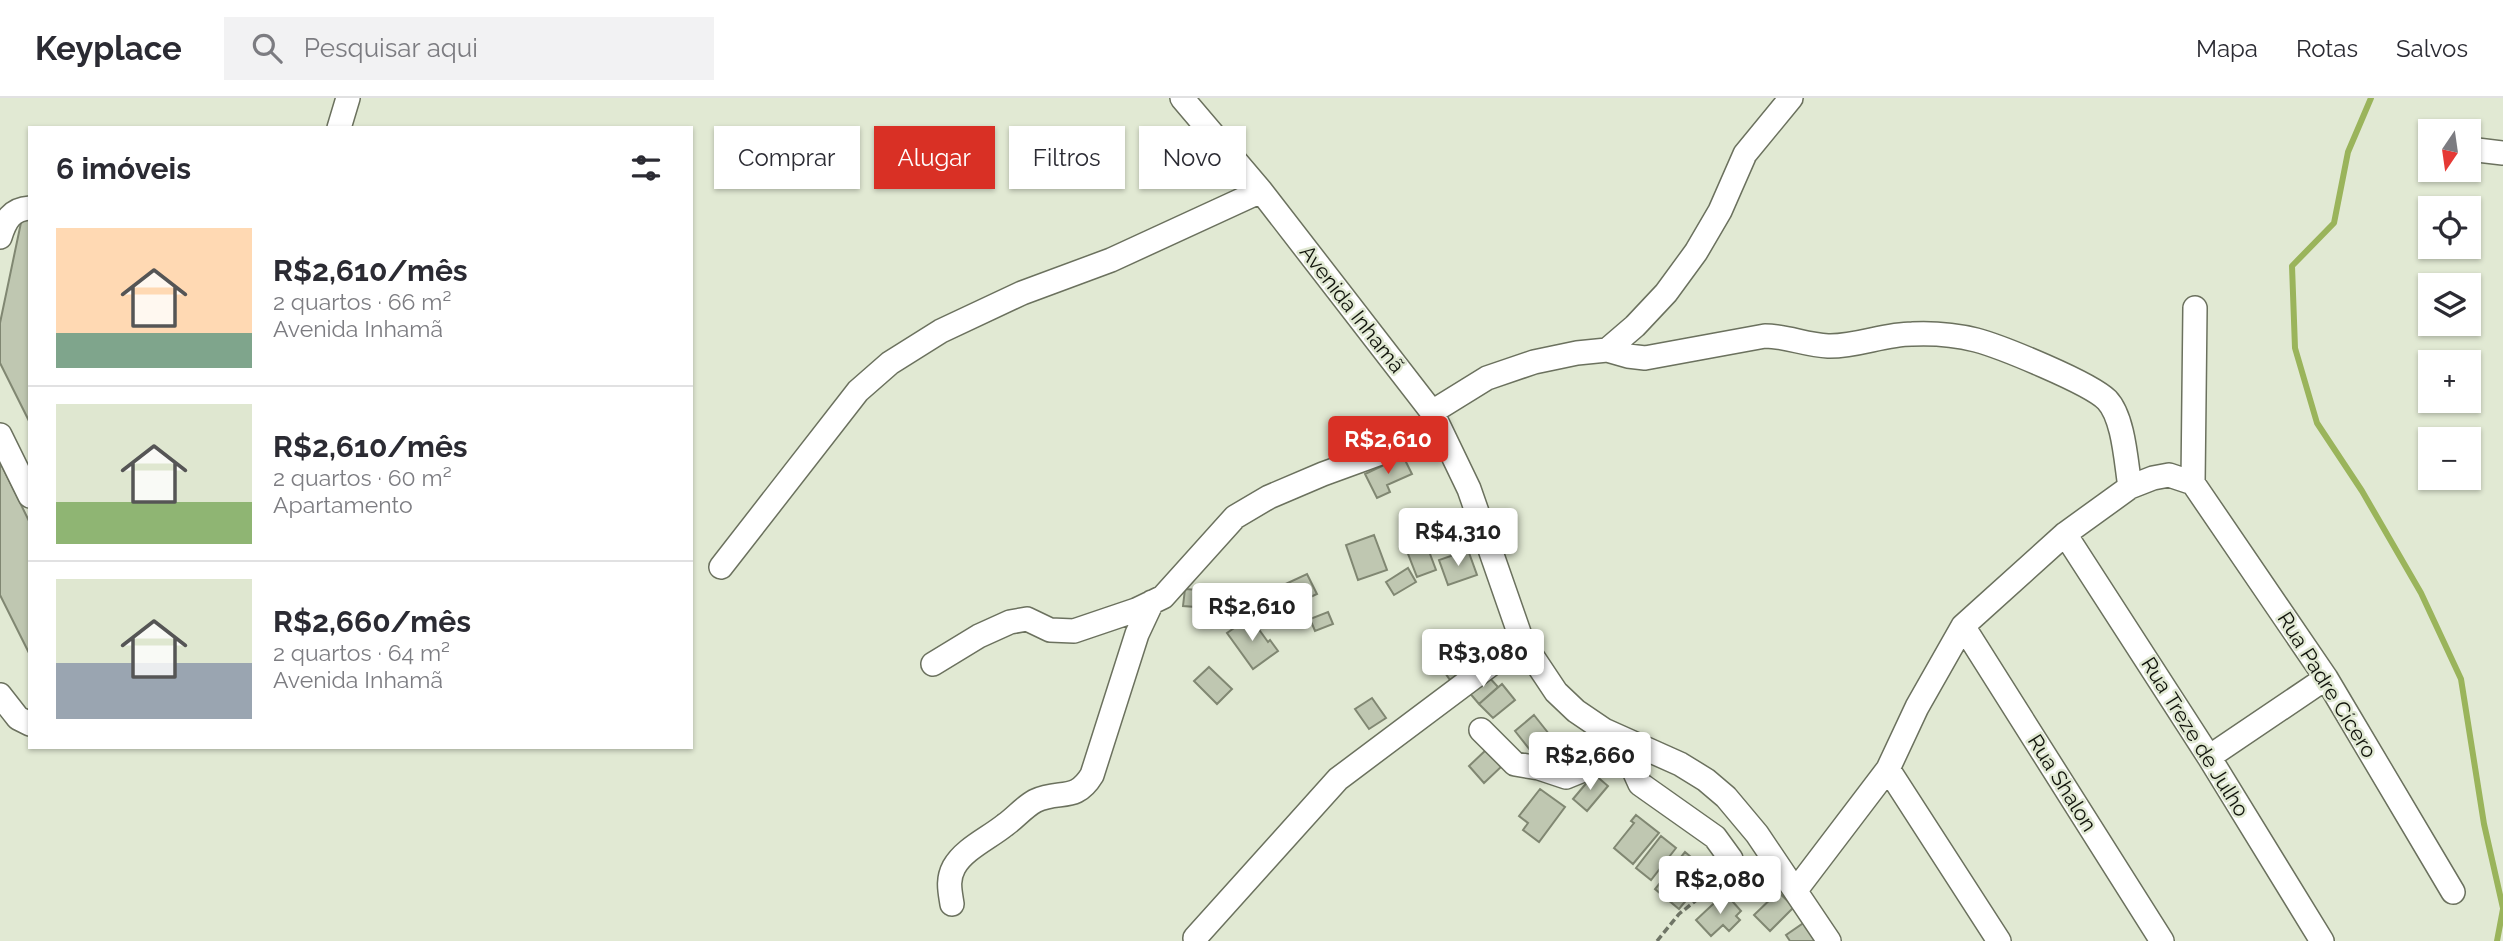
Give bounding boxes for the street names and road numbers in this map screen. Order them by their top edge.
street label: Avenida Inhamã [1295,240,1410,378]
street label: Rua Padre Cícero [2273,607,2382,762]
street label: Rua Treze de Julho [2136,652,2255,821]
street label: Rua Shalon [2023,730,2102,836]

